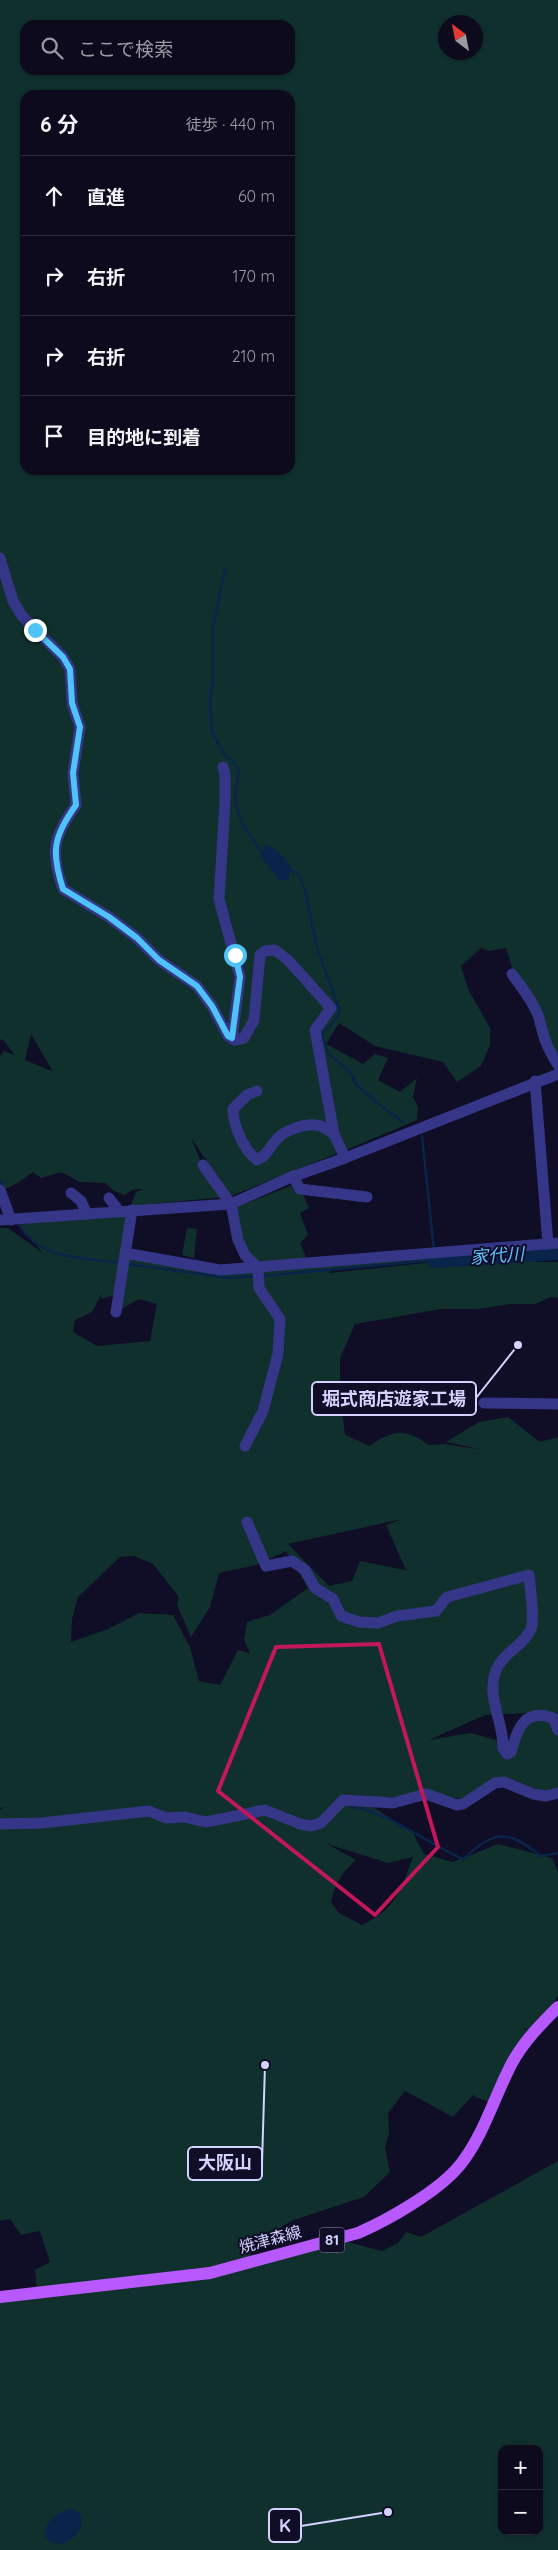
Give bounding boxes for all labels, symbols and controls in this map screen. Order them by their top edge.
north arrow [438,15,483,60]
search box [20,20,295,75]
icon: search [38,34,66,62]
text: ここで検索 [78,37,173,61]
text: 6 分 [40,111,79,137]
text: 徒歩 · 440 m [186,114,275,134]
icon: ahead [40,182,68,210]
text: 直進 [87,185,125,209]
text: 60 m [238,186,275,206]
icon: right [40,262,68,290]
text: 右折 [87,265,125,289]
text: 170 m [232,266,275,286]
icon: right [40,342,68,370]
text: 右折 [87,345,125,369]
text: 210 m [232,346,275,366]
icon: arrive [40,422,68,450]
text: 目的地に到着 [87,425,201,449]
route end [24,619,47,642]
route start [224,944,247,967]
water label: 家代川 [469,1242,527,1269]
callout: 堀式商店遊家工場 [312,1382,476,1415]
text: 堀式商店遊家工場 [322,1387,466,1410]
callout: 大阪山 [188,2147,262,2180]
text: 大阪山 [198,2151,252,2174]
street label: 焼津森線 [236,2221,304,2257]
road number: 81 [320,2228,344,2252]
map controls [498,2445,543,2535]
button: + [498,2445,543,2490]
button: − [498,2490,543,2535]
callout: K [269,2509,301,2542]
text: K [279,2514,291,2537]

